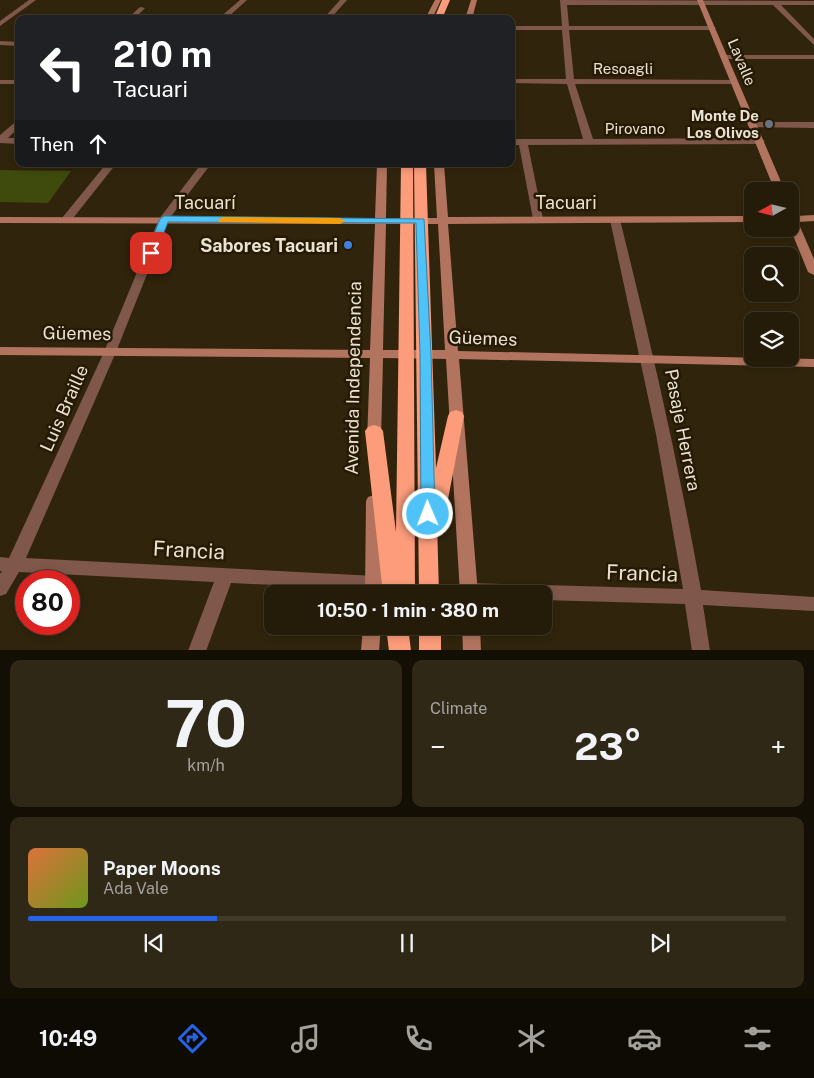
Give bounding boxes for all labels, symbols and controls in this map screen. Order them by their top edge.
text: 210 m [113,34,212,75]
icon: left [30,35,95,100]
street label: Lavalle [725,36,759,88]
street label: Resoagli [593,60,653,77]
text: Tacuari [113,76,188,102]
place label: Monte De Los Olivos [687,107,759,141]
marker: Monte De Los Olivos [763,118,775,130]
street label: Pirovano [605,120,665,137]
icon: ahead [84,130,112,158]
text: Then [30,133,74,155]
north arrow [744,182,799,238]
map controls [744,182,799,367]
street label: Tacuarí [174,192,236,213]
street label: Tacuari [535,192,597,213]
pin [130,232,172,274]
place label: Sabores Tacuari [200,235,338,256]
icon: arrive [137,239,165,267]
marker: Sabores Tacuari [342,239,354,251]
button: search [744,247,799,302]
street label: Avenida Independencia [341,281,365,475]
button: layers [744,312,799,367]
street label: Güemes [42,322,112,344]
street label: Güemes [448,326,518,350]
street label: Luis Braille [36,361,92,455]
street label: Pasaje Herrera [661,367,705,493]
position arrow [401,487,453,539]
street label: Francia [152,536,226,564]
street label: Francia [606,559,678,587]
speed limit sign: 80 [15,570,80,635]
text: 10:50 · 1 min · 380 m [317,599,499,621]
text: 70 [165,685,247,762]
text: Climate [430,699,487,718]
text: 23° [574,724,642,769]
text: − [430,730,446,763]
text: + [770,730,786,763]
text: km/h [187,756,225,775]
text: Paper Moons [103,857,221,879]
text: Ada Vale [103,879,168,898]
icon: previous [140,929,168,957]
icon: pause [393,929,421,957]
icon: next [646,929,674,957]
icon: directions [175,1021,210,1056]
icon: music [288,1021,323,1056]
icon: phone [401,1021,436,1056]
icon: climate [514,1021,549,1056]
icon: car [627,1021,662,1056]
icon: filters [740,1021,775,1056]
text: 10:49 [39,1025,97,1051]

